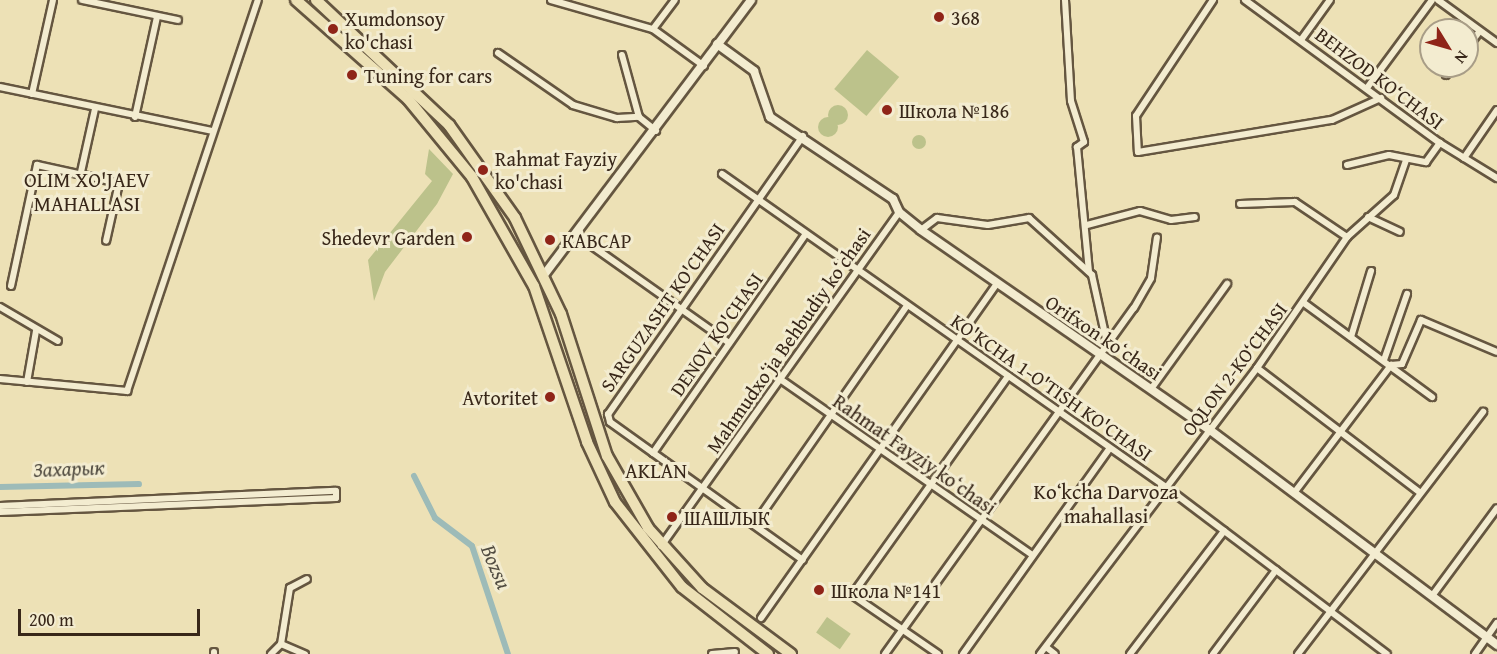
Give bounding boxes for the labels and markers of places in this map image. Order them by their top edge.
place label: 368 [951,5,980,29]
place label: Xumdonsoy ko'chasi [345,6,445,53]
marker: 368 [932,10,946,24]
marker: Xumdonsoy ko'chasi [326,22,340,36]
place label: Tuning for cars [364,63,492,87]
marker: Tuning for cars [345,68,359,82]
place label: Школа №186 [899,98,1009,122]
marker: Школа №186 [880,103,894,117]
place label: Rahmat Fayziy ko'chasi [495,146,617,193]
marker: Rahmat Fayziy ko'chasi [476,163,490,177]
place label: Shedevr Garden [321,225,455,249]
place label: КАВСАР [562,228,632,252]
marker: Shedevr Garden [460,230,474,244]
marker: КАВСАР [543,233,557,247]
place label: Avtoritet [462,385,538,409]
marker: Avtoritet [543,390,557,404]
place label: ШАШЛЫК [684,505,770,529]
marker: ШАШЛЫК [665,510,679,524]
place label: Школа №141 [831,578,941,602]
marker: Школа №141 [812,583,826,597]

